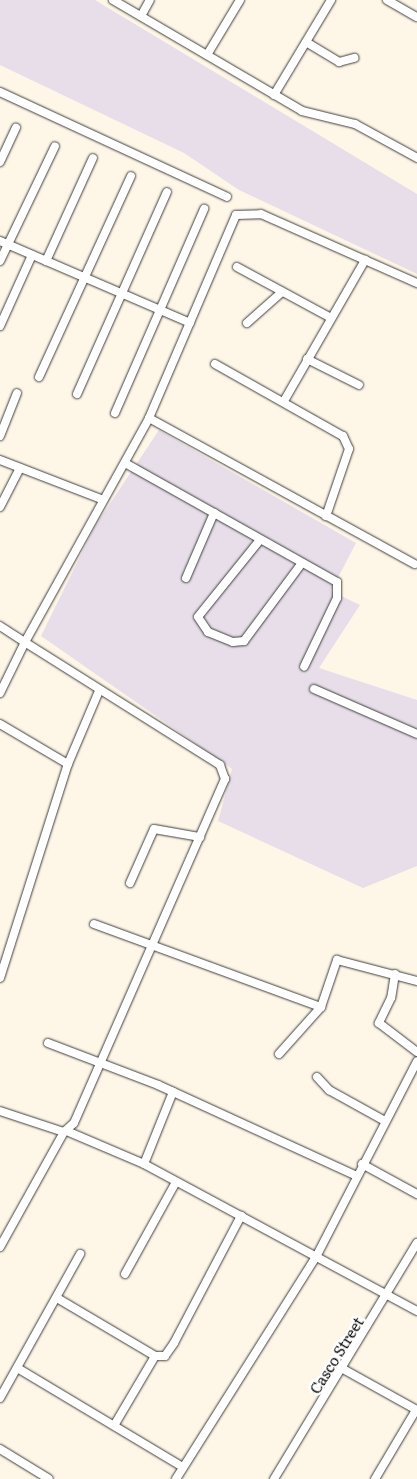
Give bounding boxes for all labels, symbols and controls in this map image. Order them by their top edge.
street label: Casco Street [305,1313,367,1397]

